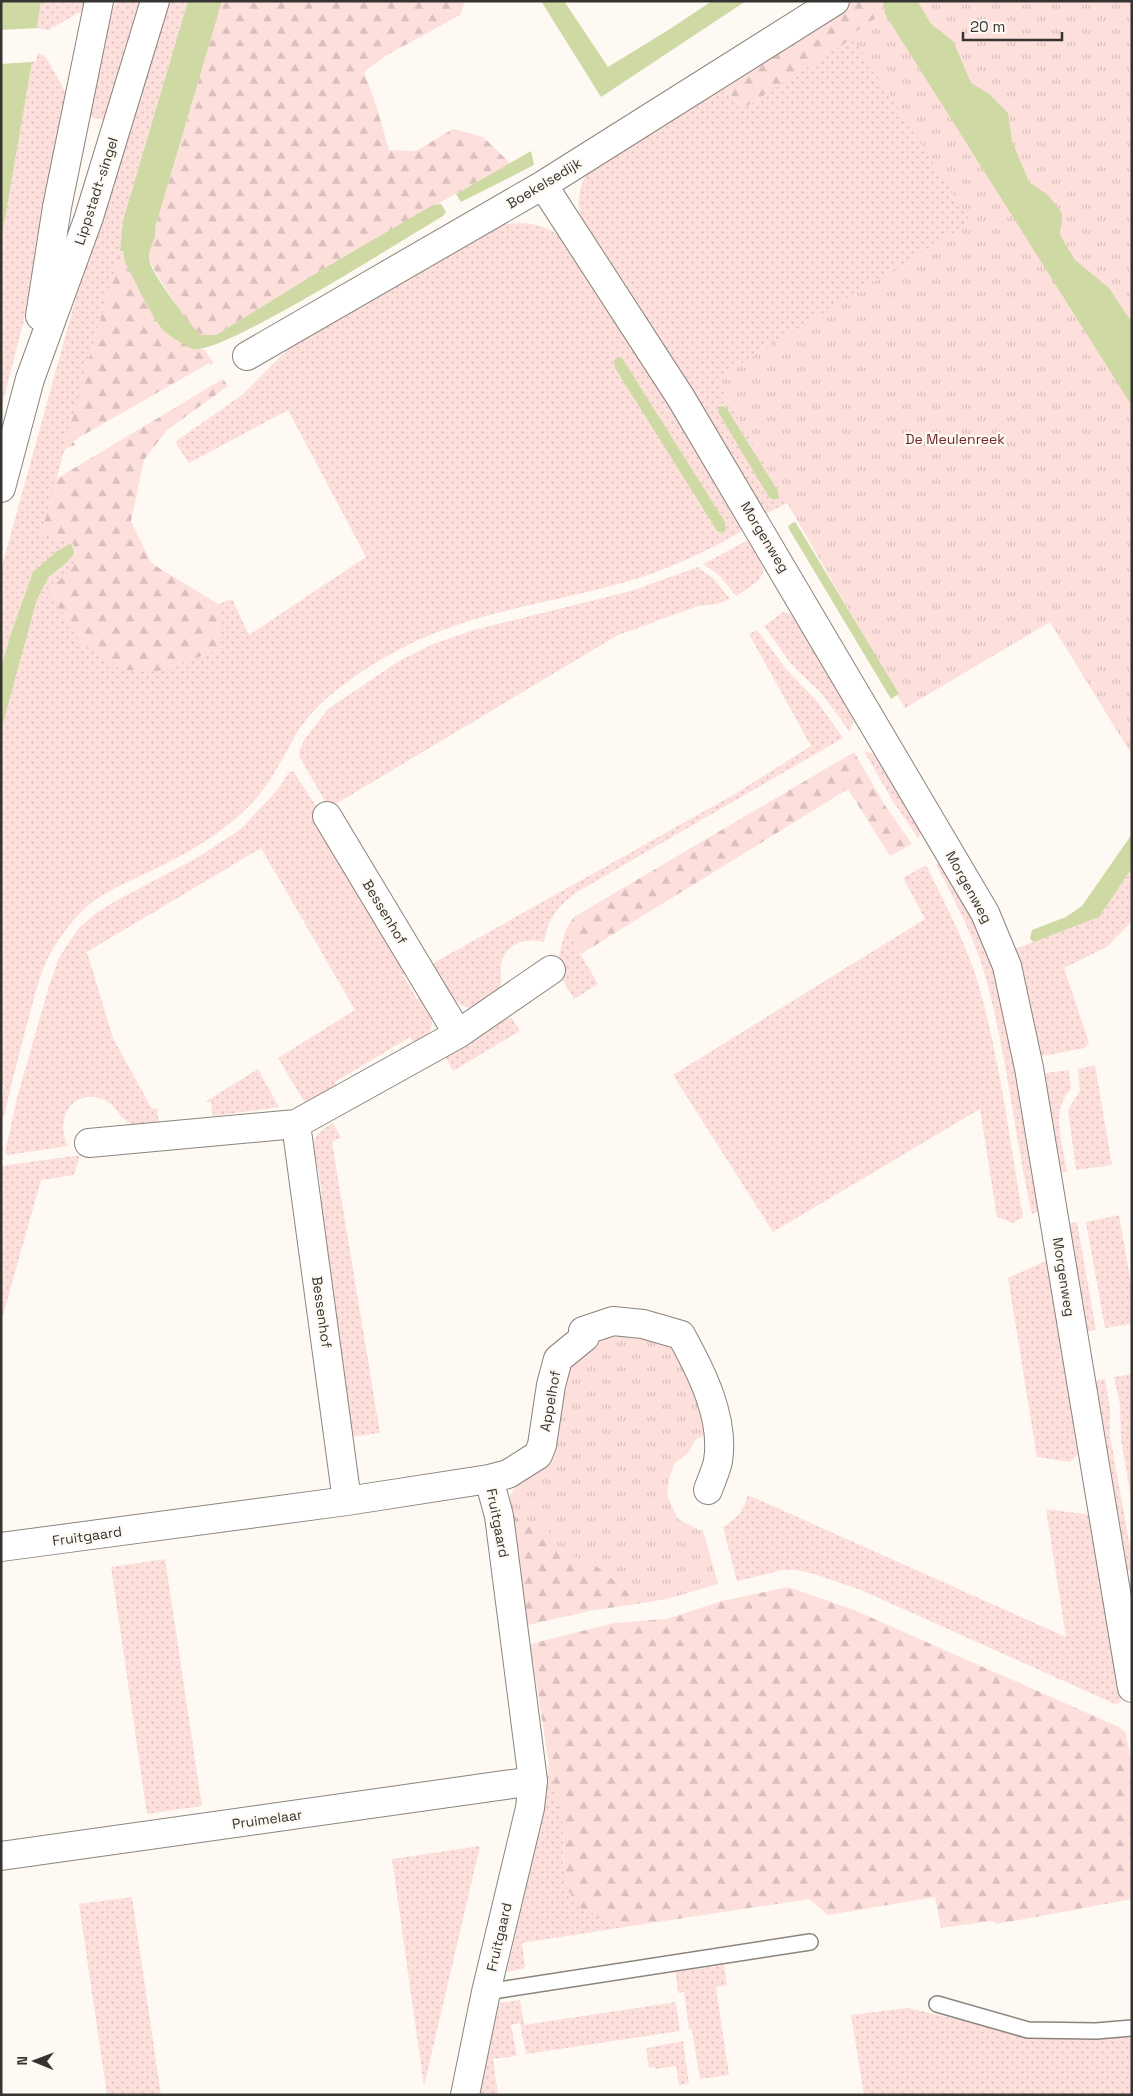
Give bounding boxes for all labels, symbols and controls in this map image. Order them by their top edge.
scale bar [963,10,1062,42]
text: 20 m [970,17,1005,36]
street label: Lippstadt-singel [70,135,122,247]
street label: Boekelsedijk [503,153,585,212]
park label: De Meulenreek [905,430,1005,448]
street label: Morgenweg [737,498,793,576]
street label: Morgenweg [942,848,996,926]
street label: Bessenhof [359,876,411,948]
street label: Morgenweg [1049,1236,1079,1318]
street label: Bessenhof [308,1275,336,1349]
street label: Appelhof [536,1369,564,1433]
street label: Fruitgaard [482,1487,514,1559]
street label: Fruitgaard [51,1522,123,1550]
street label: Pruimelaar [231,1805,303,1833]
street label: Fruitgaard [482,1901,516,1973]
north arrow [10,2036,60,2086]
text: N [13,2056,31,2066]

